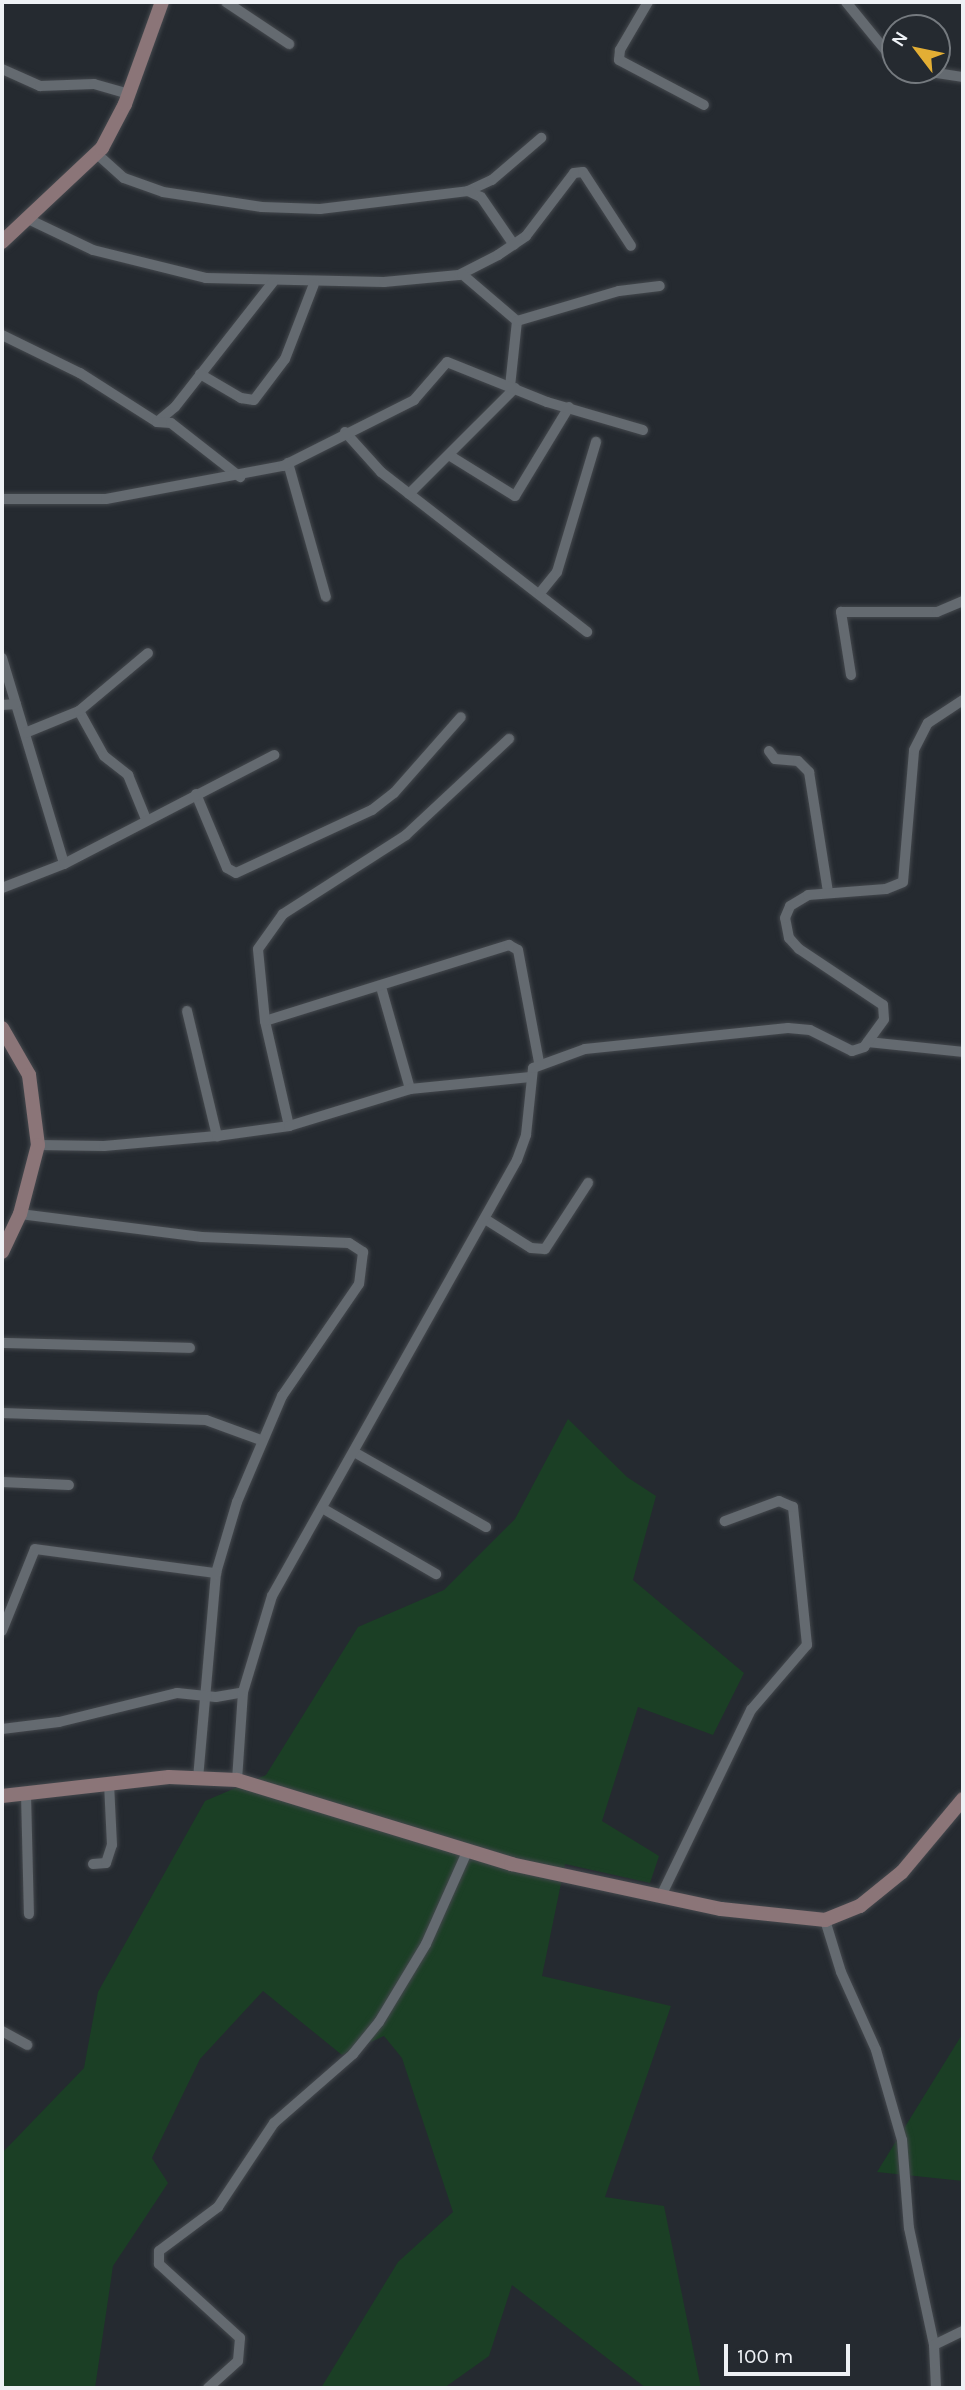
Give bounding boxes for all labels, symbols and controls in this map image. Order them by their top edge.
north arrow [881,14,951,84]
text: N [887,27,913,51]
scale bar [727,2330,853,2374]
text: 100 m [737,2344,794,2368]

